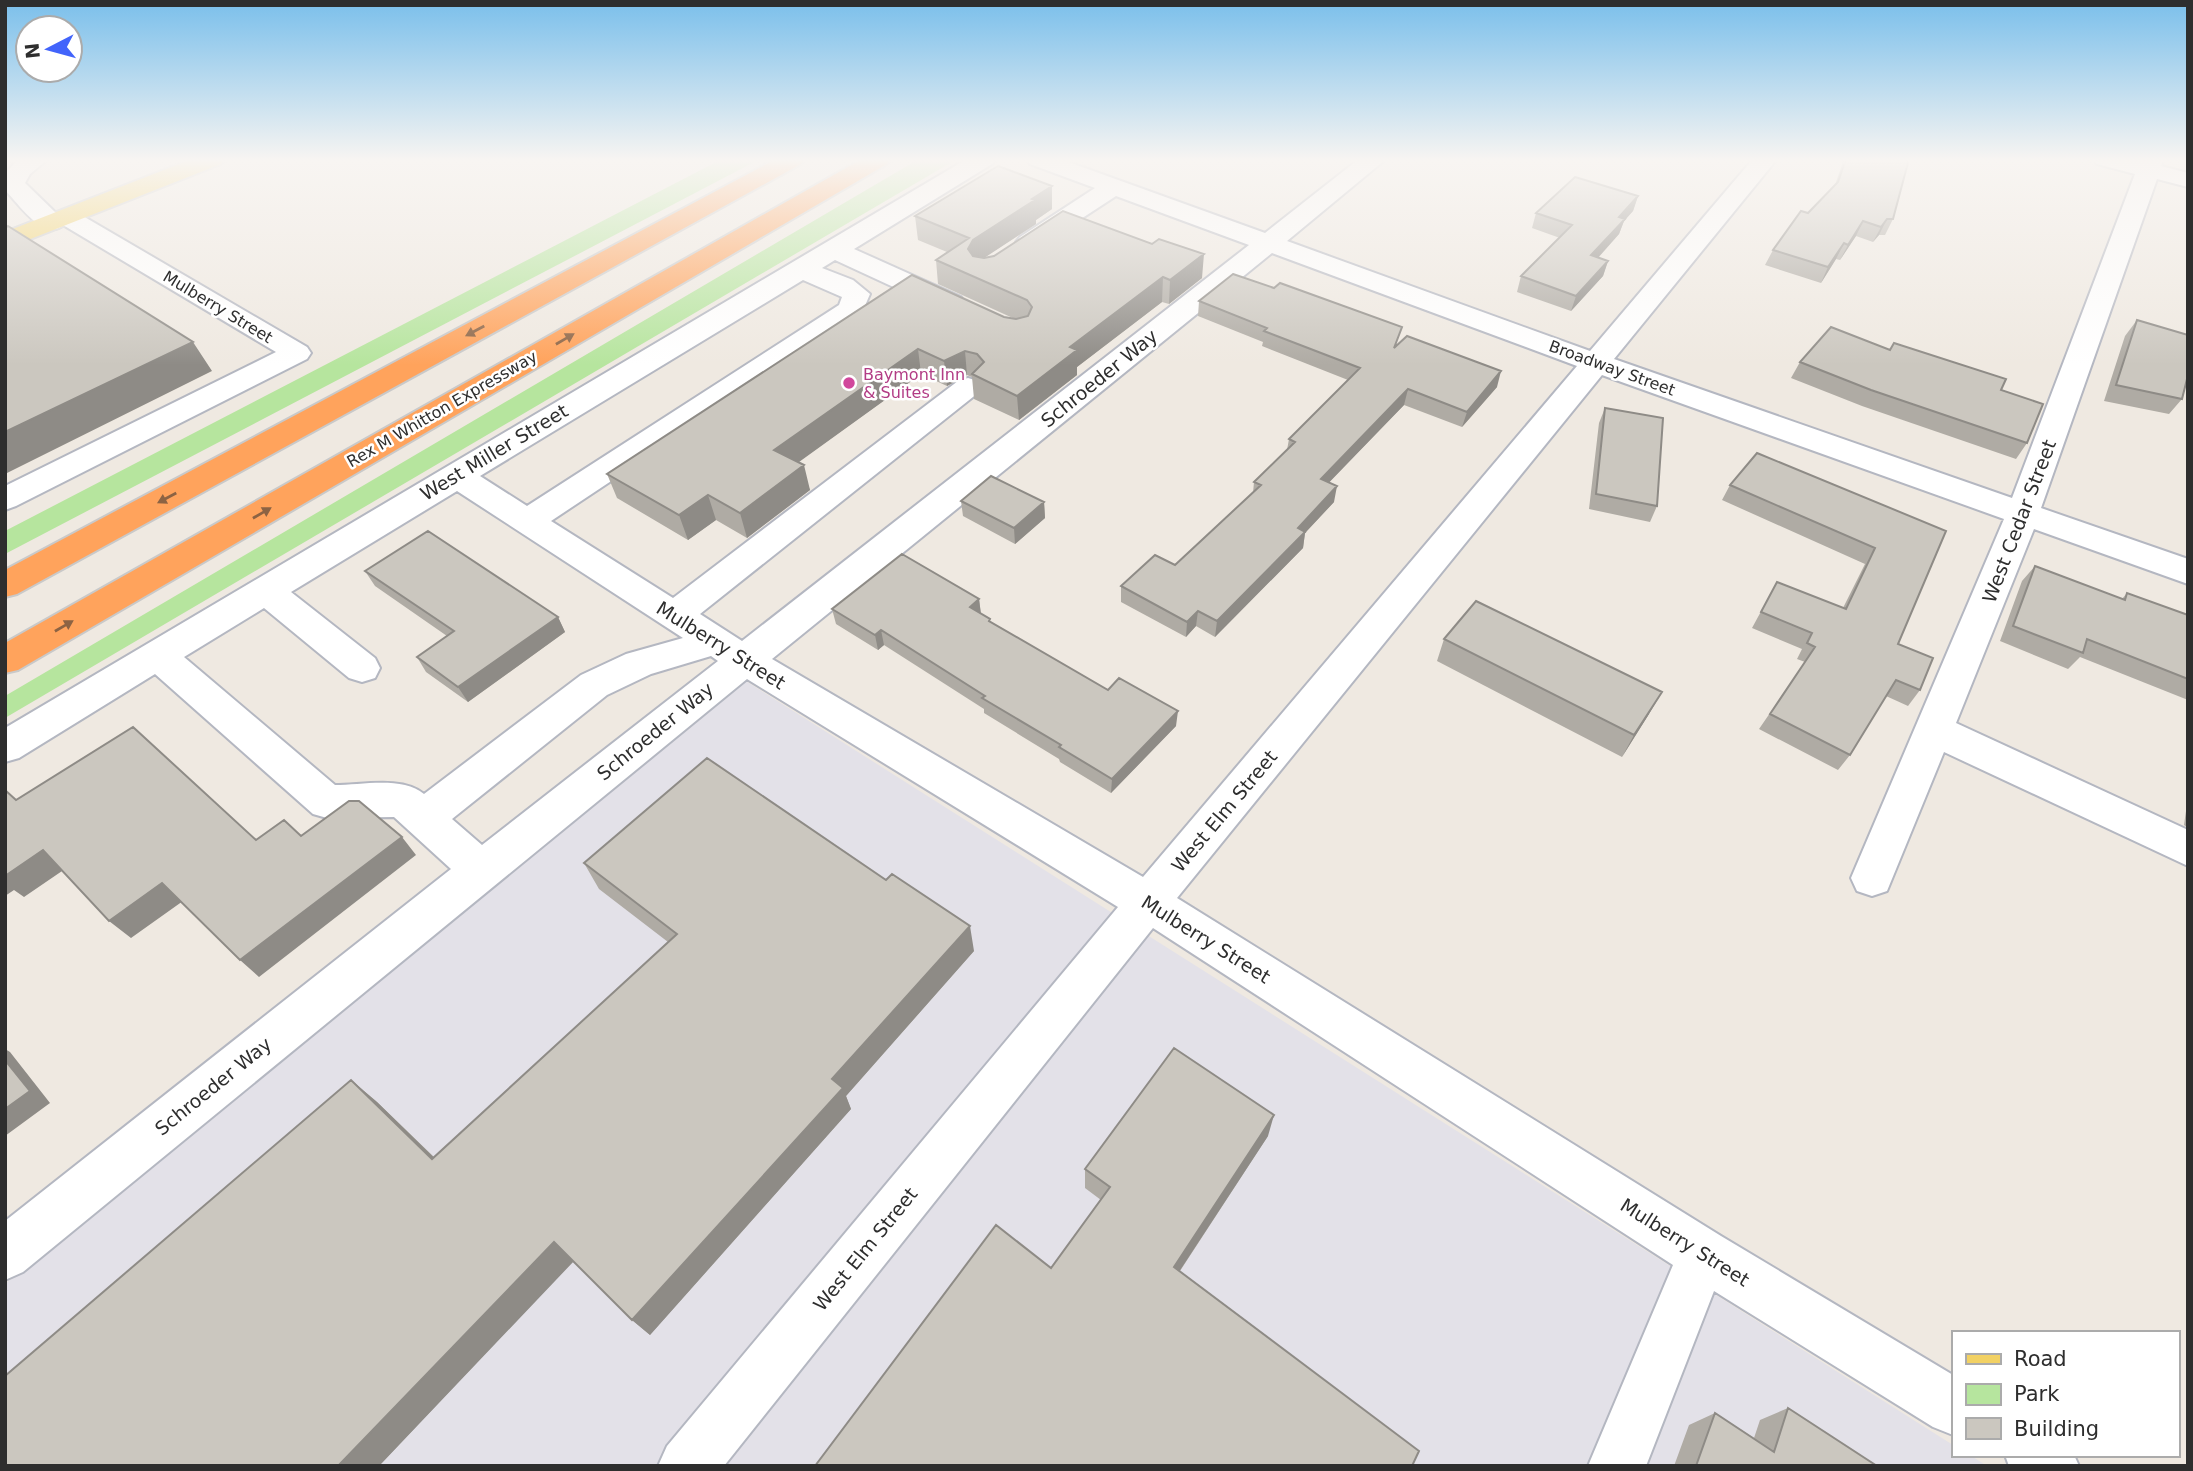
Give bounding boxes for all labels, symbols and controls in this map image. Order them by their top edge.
north arrow [14,14,84,84]
text: N [20,42,44,60]
street label: Mulberry Street [160,267,276,347]
street label: Schroeder Way [1036,324,1162,432]
one-way arrow [465,325,484,337]
one-way arrow [556,332,575,345]
street label: Broadway Street [1546,336,1678,400]
street label: Rex M Whitton Expressway [344,347,540,471]
place label: Baymont Inn & Suites [863,365,965,402]
marker: Baymont Inn & Suites [841,375,857,391]
street label: West Miller Street [416,399,572,505]
street label: West Cedar Street [1978,436,2060,606]
one-way arrow [157,492,177,503]
one-way arrow [252,507,271,519]
street label: Mulberry Street [653,597,789,693]
one-way arrow [55,620,74,632]
street label: Schroeder Way [592,677,718,785]
street label: West Elm Street [1167,746,1281,876]
street label: Mulberry Street [1138,891,1274,987]
street label: Schroeder Way [150,1032,276,1140]
street label: West Elm Street [809,1183,921,1315]
street label: Mulberry Street [1617,1194,1753,1290]
legend [1952,1331,2179,1457]
text: Road [2014,1347,2067,1371]
text: Park [2014,1382,2060,1406]
text: Building [2014,1417,2099,1441]

